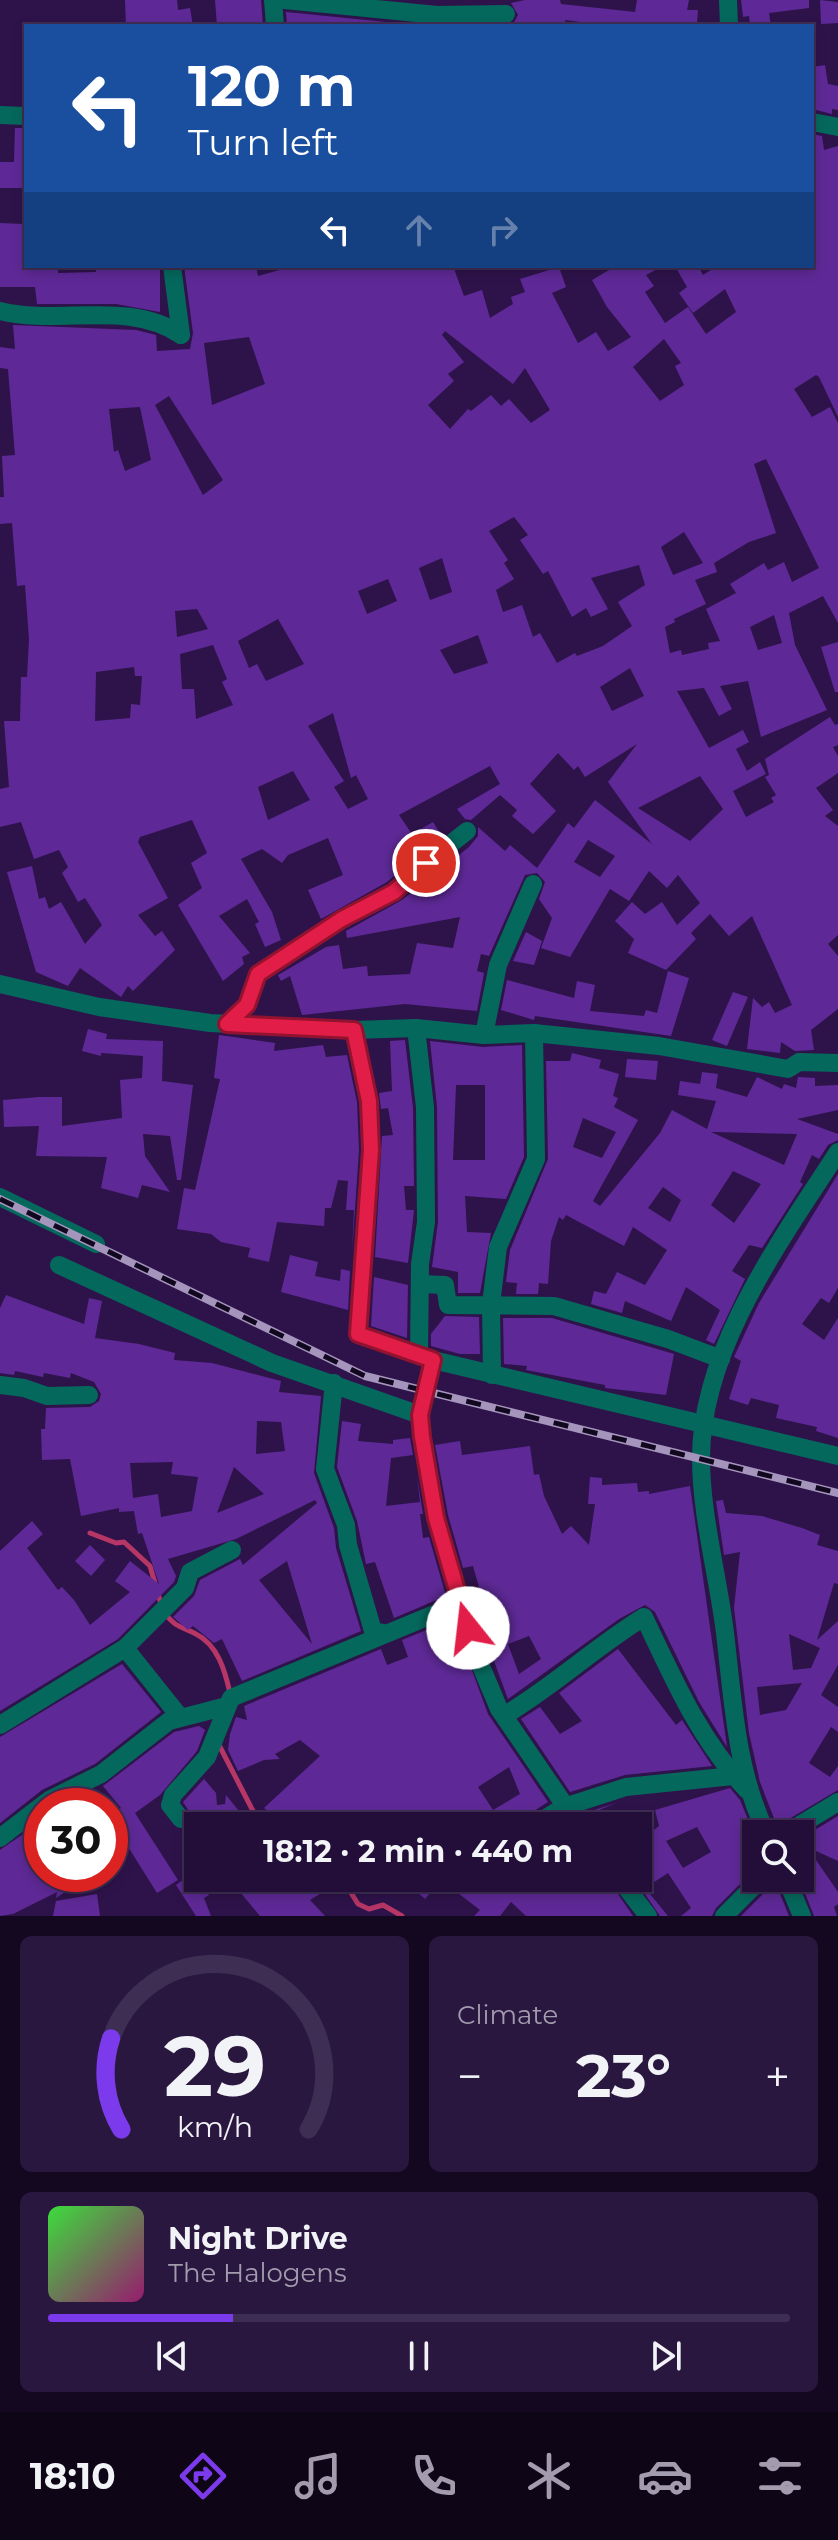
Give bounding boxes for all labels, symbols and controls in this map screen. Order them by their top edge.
text: 120 m [188,52,356,120]
icon: left [56,56,160,160]
text: Turn left [188,120,339,164]
icon: left [313,208,357,252]
icon: ahead [397,208,441,252]
icon: right [481,208,525,252]
pin [392,829,460,897]
icon: arrive [404,841,448,885]
position arrow [426,1586,510,1670]
speed limit sign: 30 [24,1788,128,1892]
map controls [742,1820,814,1892]
button: search [742,1820,814,1892]
text: 18:12 · 2 min · 440 m [263,1833,573,1870]
text: Climate [457,1999,558,2031]
text: 29 [163,2015,266,2117]
text: 23° [576,2039,671,2112]
text: − [457,2049,482,2103]
text: + [765,2049,790,2103]
text: km/h [176,2109,253,2144]
text: Night Drive [168,2220,348,2257]
text: The Halogens [168,2257,347,2289]
icon: previous [150,2334,194,2378]
icon: pause [397,2334,441,2378]
icon: next [644,2334,688,2378]
icon: directions [175,2448,231,2504]
icon: music [290,2448,346,2504]
icon: phone [406,2448,462,2504]
icon: climate [521,2448,577,2504]
icon: car [637,2448,693,2504]
icon: filters [752,2448,808,2504]
text: 18:10 [30,2454,116,2498]

